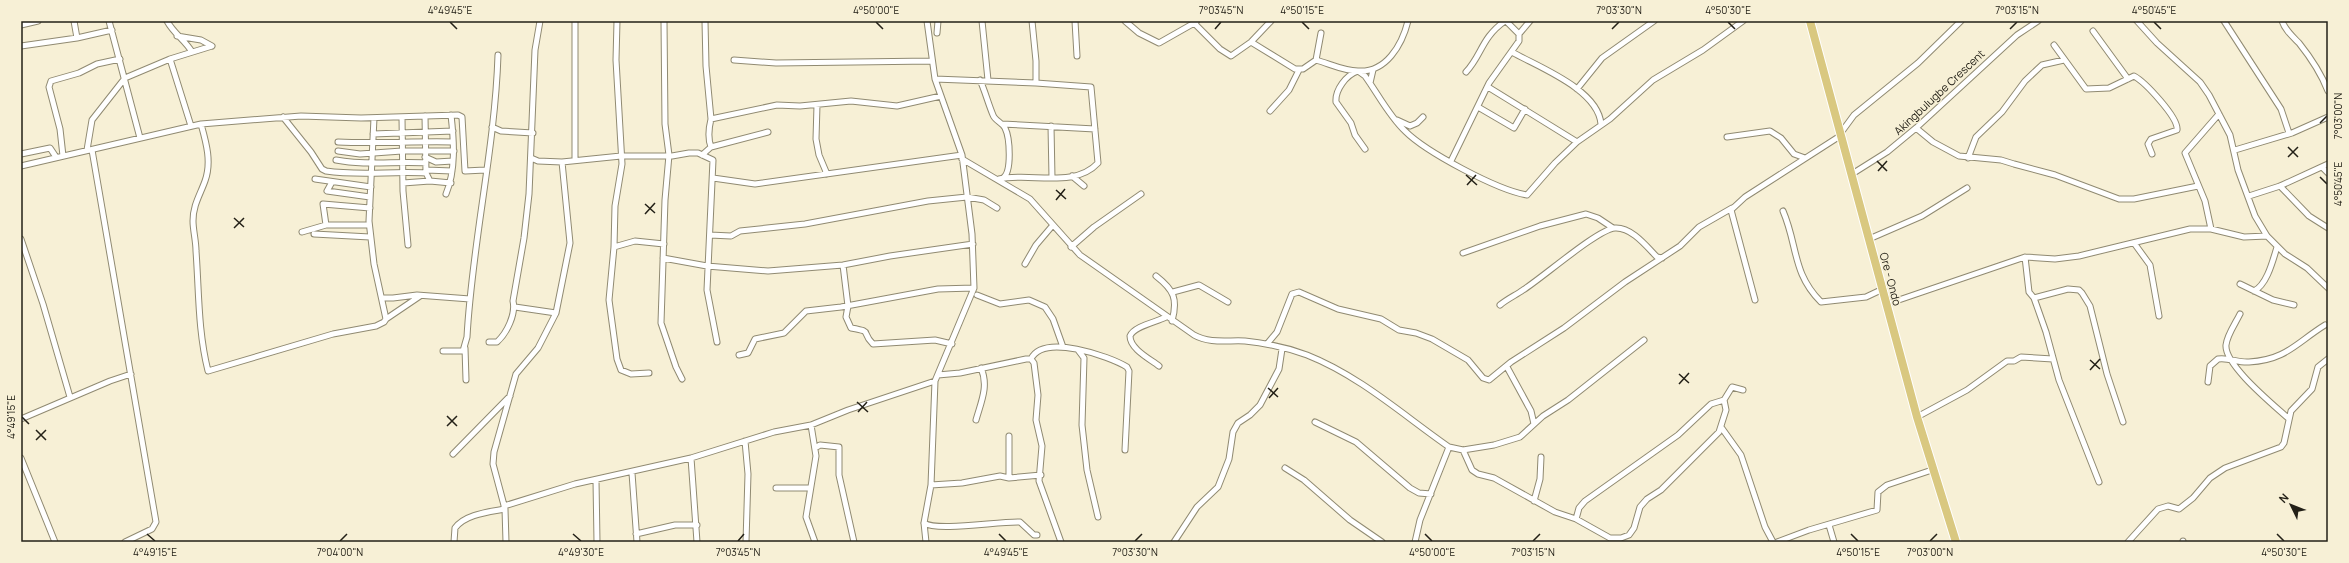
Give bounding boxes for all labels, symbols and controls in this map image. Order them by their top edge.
text: 4°49'45"E [428,3,473,17]
text: 4°50'00"E [853,3,899,17]
text: 7°03'45"N [1199,3,1243,17]
text: 4°50'15"E [1280,3,1324,17]
text: 7°03'30"N [1596,3,1642,17]
text: 4°50'30"E [1705,3,1751,17]
text: 7°03'15"N [1995,3,2039,17]
text: 4°50'45"E [2132,3,2177,17]
street label: Akingbulugbe Crescent [1890,46,1988,138]
text: 7°03'00"N [2331,93,2345,139]
text: 4°50'45"E [2331,161,2345,206]
street label: Ore - Ondo [1877,251,1905,308]
text: 4°49'15"E [4,395,18,439]
north arrow [2271,485,2311,525]
text: N [2275,490,2292,506]
text: 4°49'15"E [133,545,177,559]
text: 7°04'00"N [317,545,363,559]
text: 4°49'30"E [558,545,604,559]
text: 7°03'45"N [716,545,760,559]
text: 4°49'45"E [984,545,1029,559]
text: 7°03'30"N [1112,545,1158,559]
text: 4°50'00"E [1409,545,1455,559]
text: 7°03'15"N [1511,545,1555,559]
text: 4°50'15"E [1836,545,1880,559]
text: 7°03'00"N [1907,545,1953,559]
text: 4°50'30"E [2261,545,2307,559]

